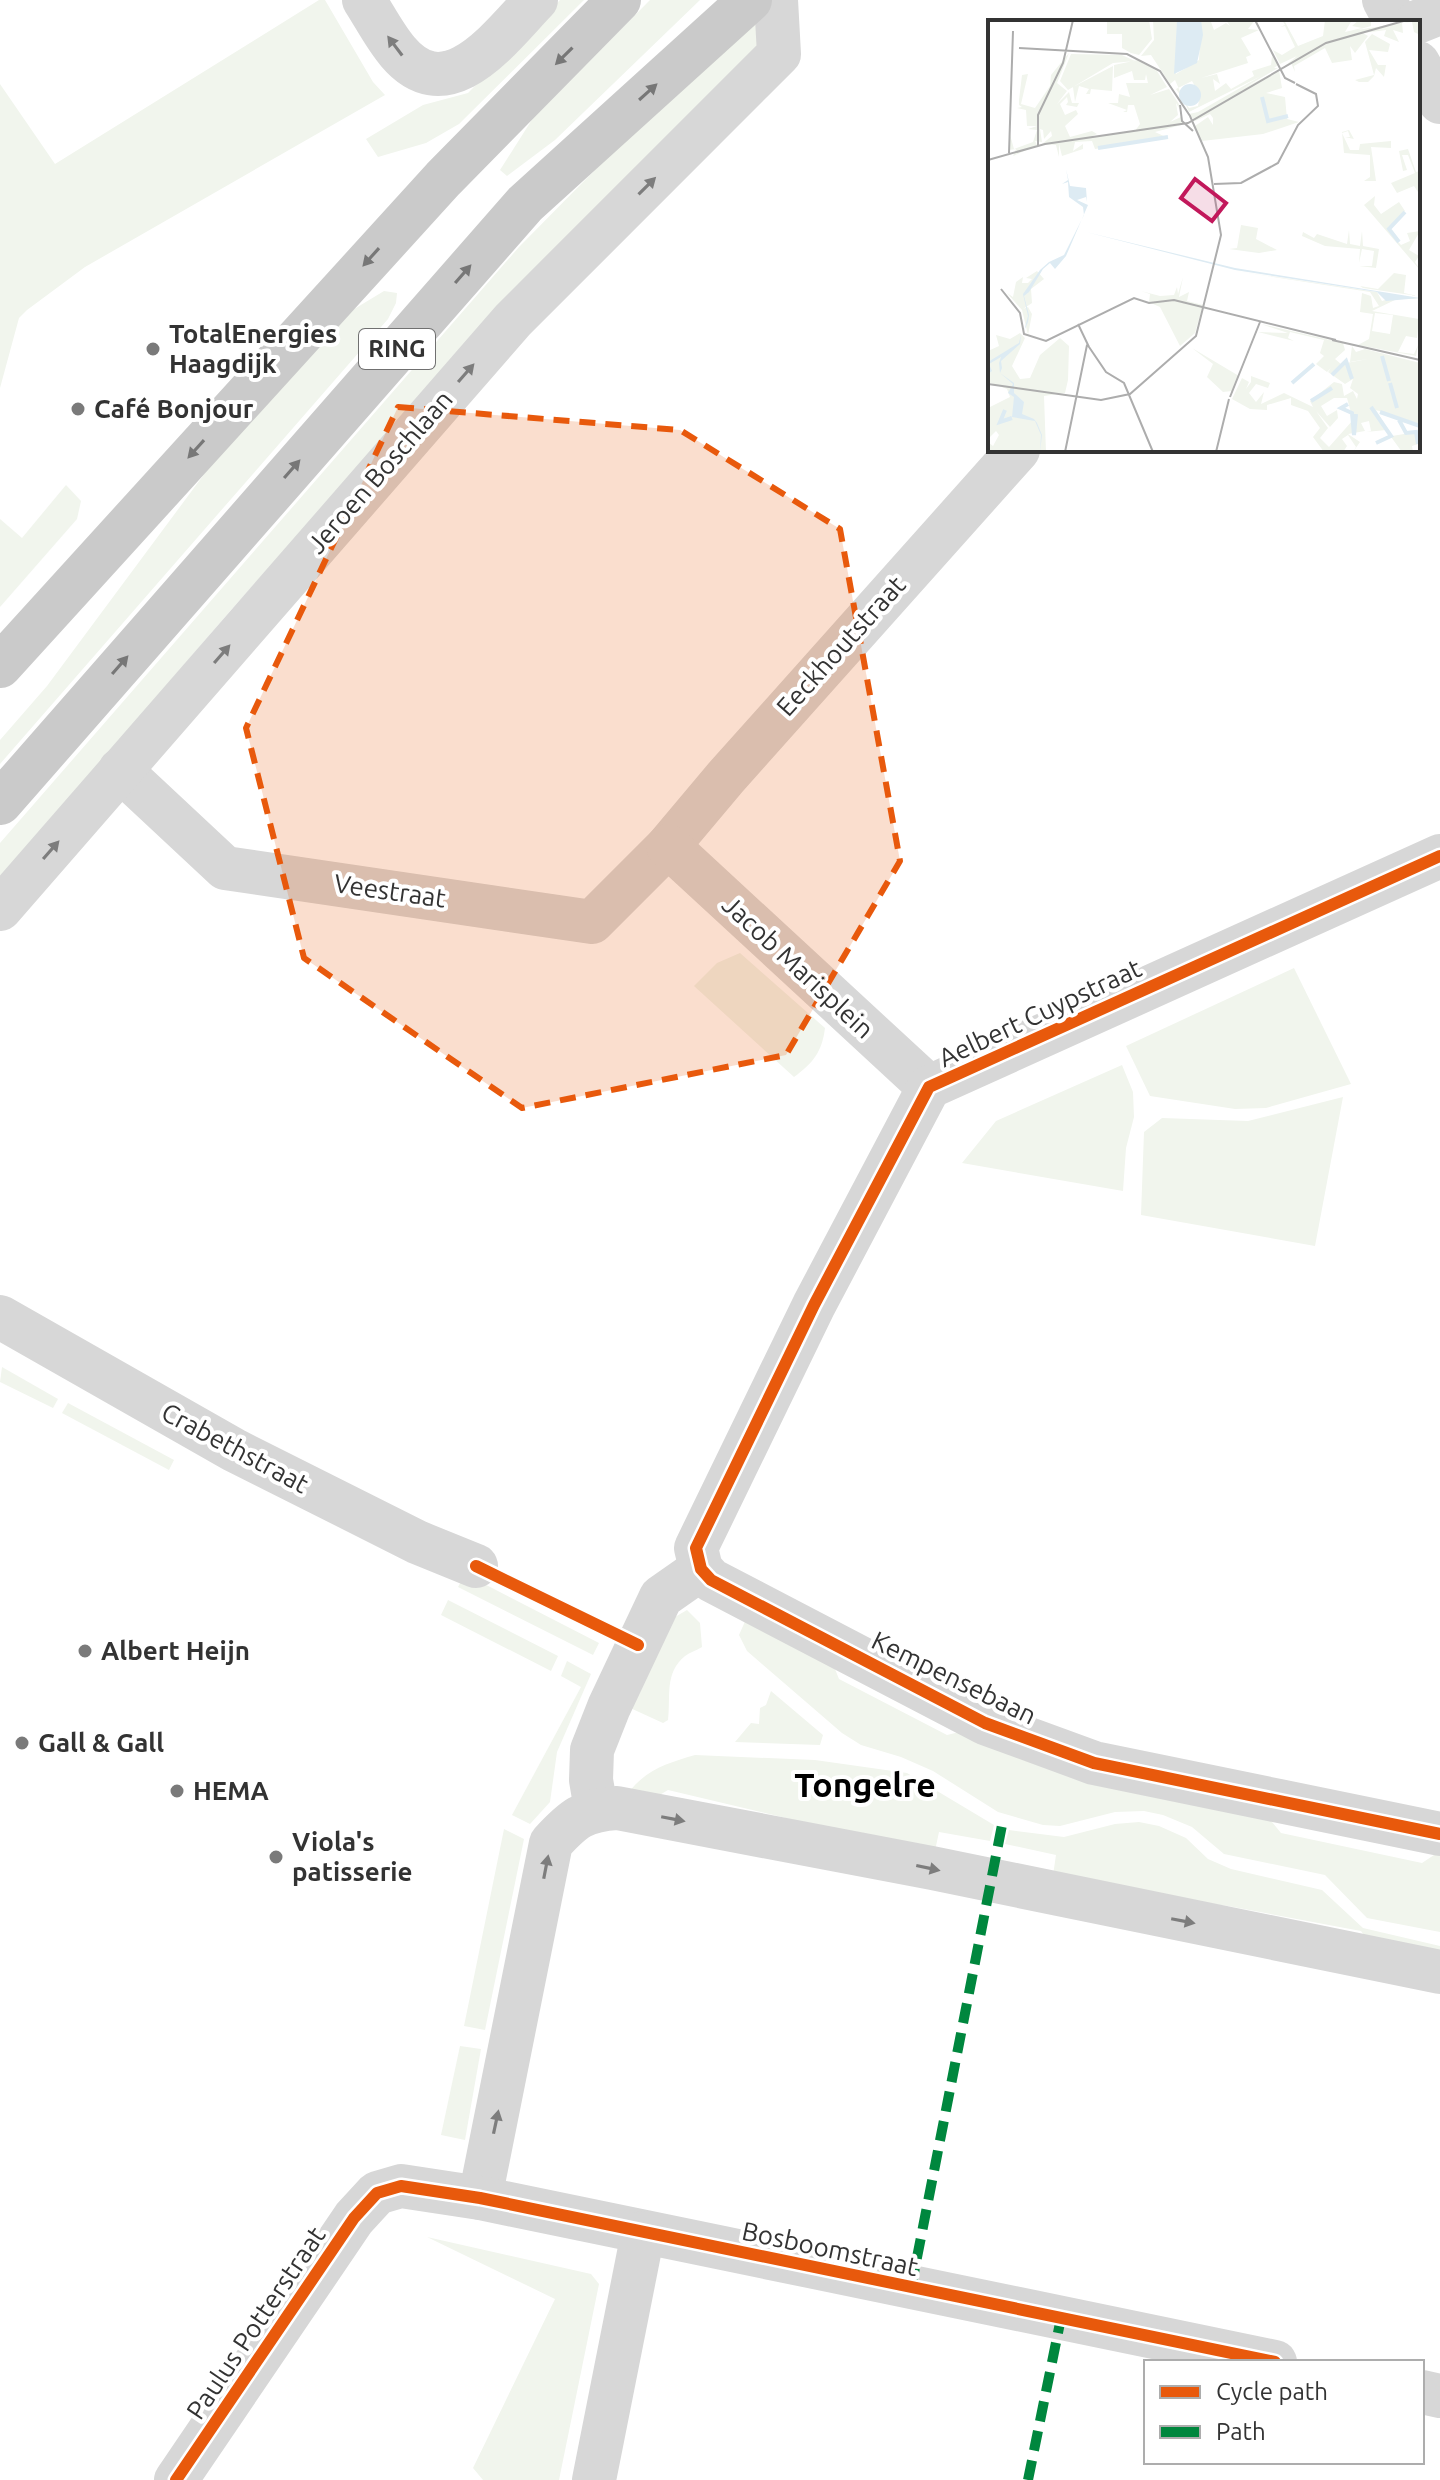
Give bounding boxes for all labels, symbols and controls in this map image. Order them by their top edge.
inset map [988,20,1420,452]
one-way arrow [387,36,403,56]
one-way arrow [555,46,574,64]
one-way arrow [639,83,658,101]
one-way arrow [637,177,655,196]
one-way arrow [362,247,380,267]
one-way arrow [454,264,472,283]
place label: TotalEnergies Haagdijk [169,319,337,378]
road number: RING [359,329,435,369]
marker: TotalEnergies Haagdijk [144,340,162,358]
one-way arrow [457,364,474,384]
street label: Jeroen Boschlaan [301,385,458,559]
place label: Café Bonjour [94,394,254,423]
marker: Café Bonjour [69,400,87,418]
one-way arrow [187,439,205,458]
one-way arrow [283,460,300,480]
street label: Eeckhoutstraat [770,570,911,721]
one-way arrow [212,644,230,663]
one-way arrow [111,655,129,674]
one-way arrow [42,840,59,860]
street label: Veestraat [332,868,448,913]
street label: Jacob Marisplein [717,889,880,1044]
street label: Aelbert Cuypstraat [934,953,1146,1072]
street label: Crabethstraat [157,1397,314,1498]
street label: Kempensebaan [867,1625,1041,1730]
place label: Albert Heijn [101,1636,250,1665]
marker: Albert Heijn [76,1642,94,1660]
place label: Gall & Gall [38,1728,164,1757]
marker: Gall & Gall [13,1734,31,1752]
district label: Tongelre [794,1765,936,1803]
place label: HEMA [193,1776,269,1805]
marker: HEMA [168,1782,186,1800]
one-way arrow [661,1813,686,1825]
place label: Viola's patisserie [292,1827,413,1886]
marker: Viola's patisserie [267,1848,285,1866]
one-way arrow [541,1854,553,1879]
one-way arrow [916,1862,941,1875]
one-way arrow [1171,1915,1196,1927]
one-way arrow [490,2109,502,2134]
street label: Bosboomstraat [739,2216,921,2281]
street label: Paulus Potterstraat [180,2221,331,2424]
legend [1144,2360,1424,2464]
text: Cycle path [1216,2378,1328,2405]
text: Path [1216,2418,1266,2445]

